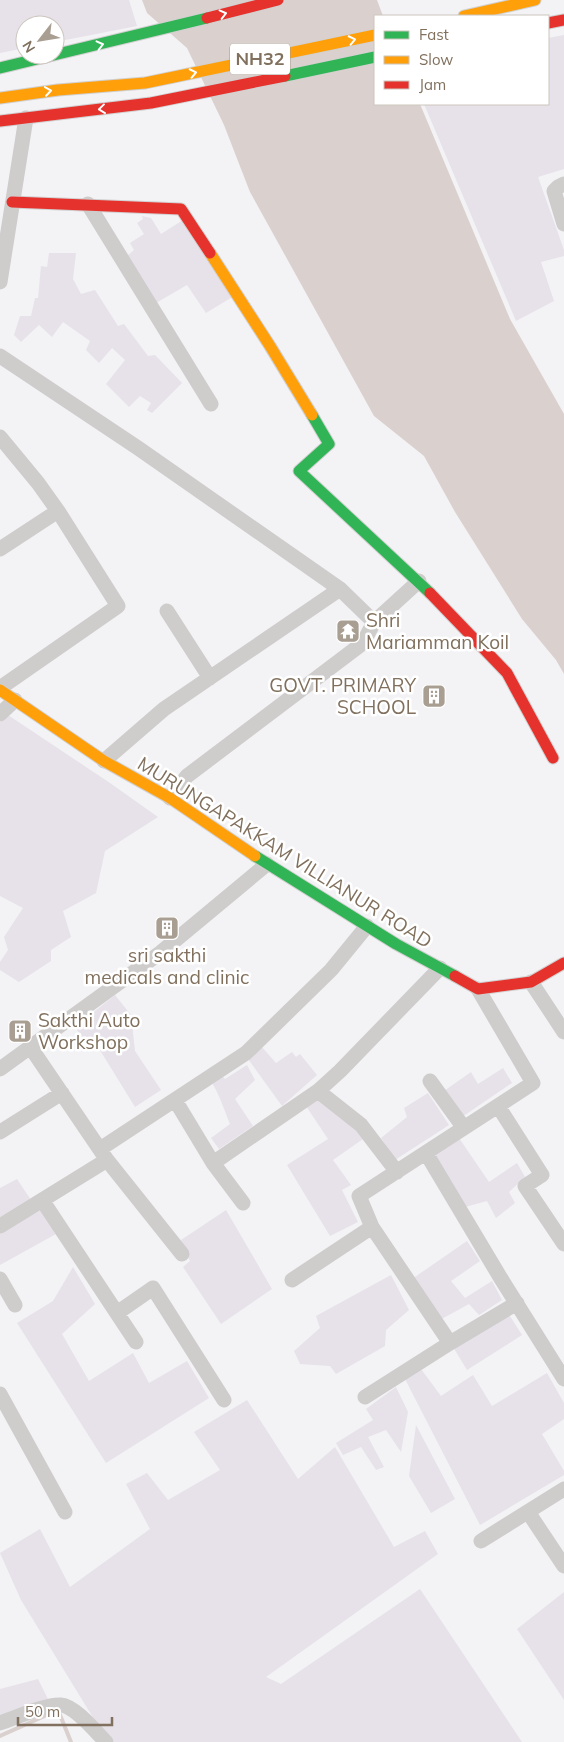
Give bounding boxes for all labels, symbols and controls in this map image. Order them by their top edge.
one-way arrow [218,9,227,20]
north arrow [15,15,65,65]
legend [374,15,549,105]
text: Fast [419,25,449,44]
one-way arrow [348,35,357,45]
text: N [18,38,39,56]
one-way arrow [95,41,103,51]
road number: NH32 [230,44,290,74]
text: Slow [419,50,453,69]
one-way arrow [189,68,197,78]
text: Jam [419,75,446,94]
one-way arrow [45,86,53,97]
one-way arrow [98,103,106,114]
place label: Shri Mariamman Koil [366,608,509,654]
temple icon: Shri Mariamman Koil [335,618,361,644]
place label: GOVT. PRIMARY SCHOOL [269,673,417,719]
building icon: GOVT. PRIMARY SCHOOL [421,683,447,709]
street label: MURUNGAPAKKAM VILLIANUR ROAD [133,751,437,953]
building icon: sri sakthi medicals and clinic [154,915,180,941]
place label: sri sakthi medicals and clinic [85,943,249,989]
place label: Sakthi Auto Workshop [38,1008,140,1054]
building icon: Sakthi Auto Workshop [7,1018,33,1044]
scale bar [18,1694,111,1726]
text: 50 m [25,1702,60,1721]

